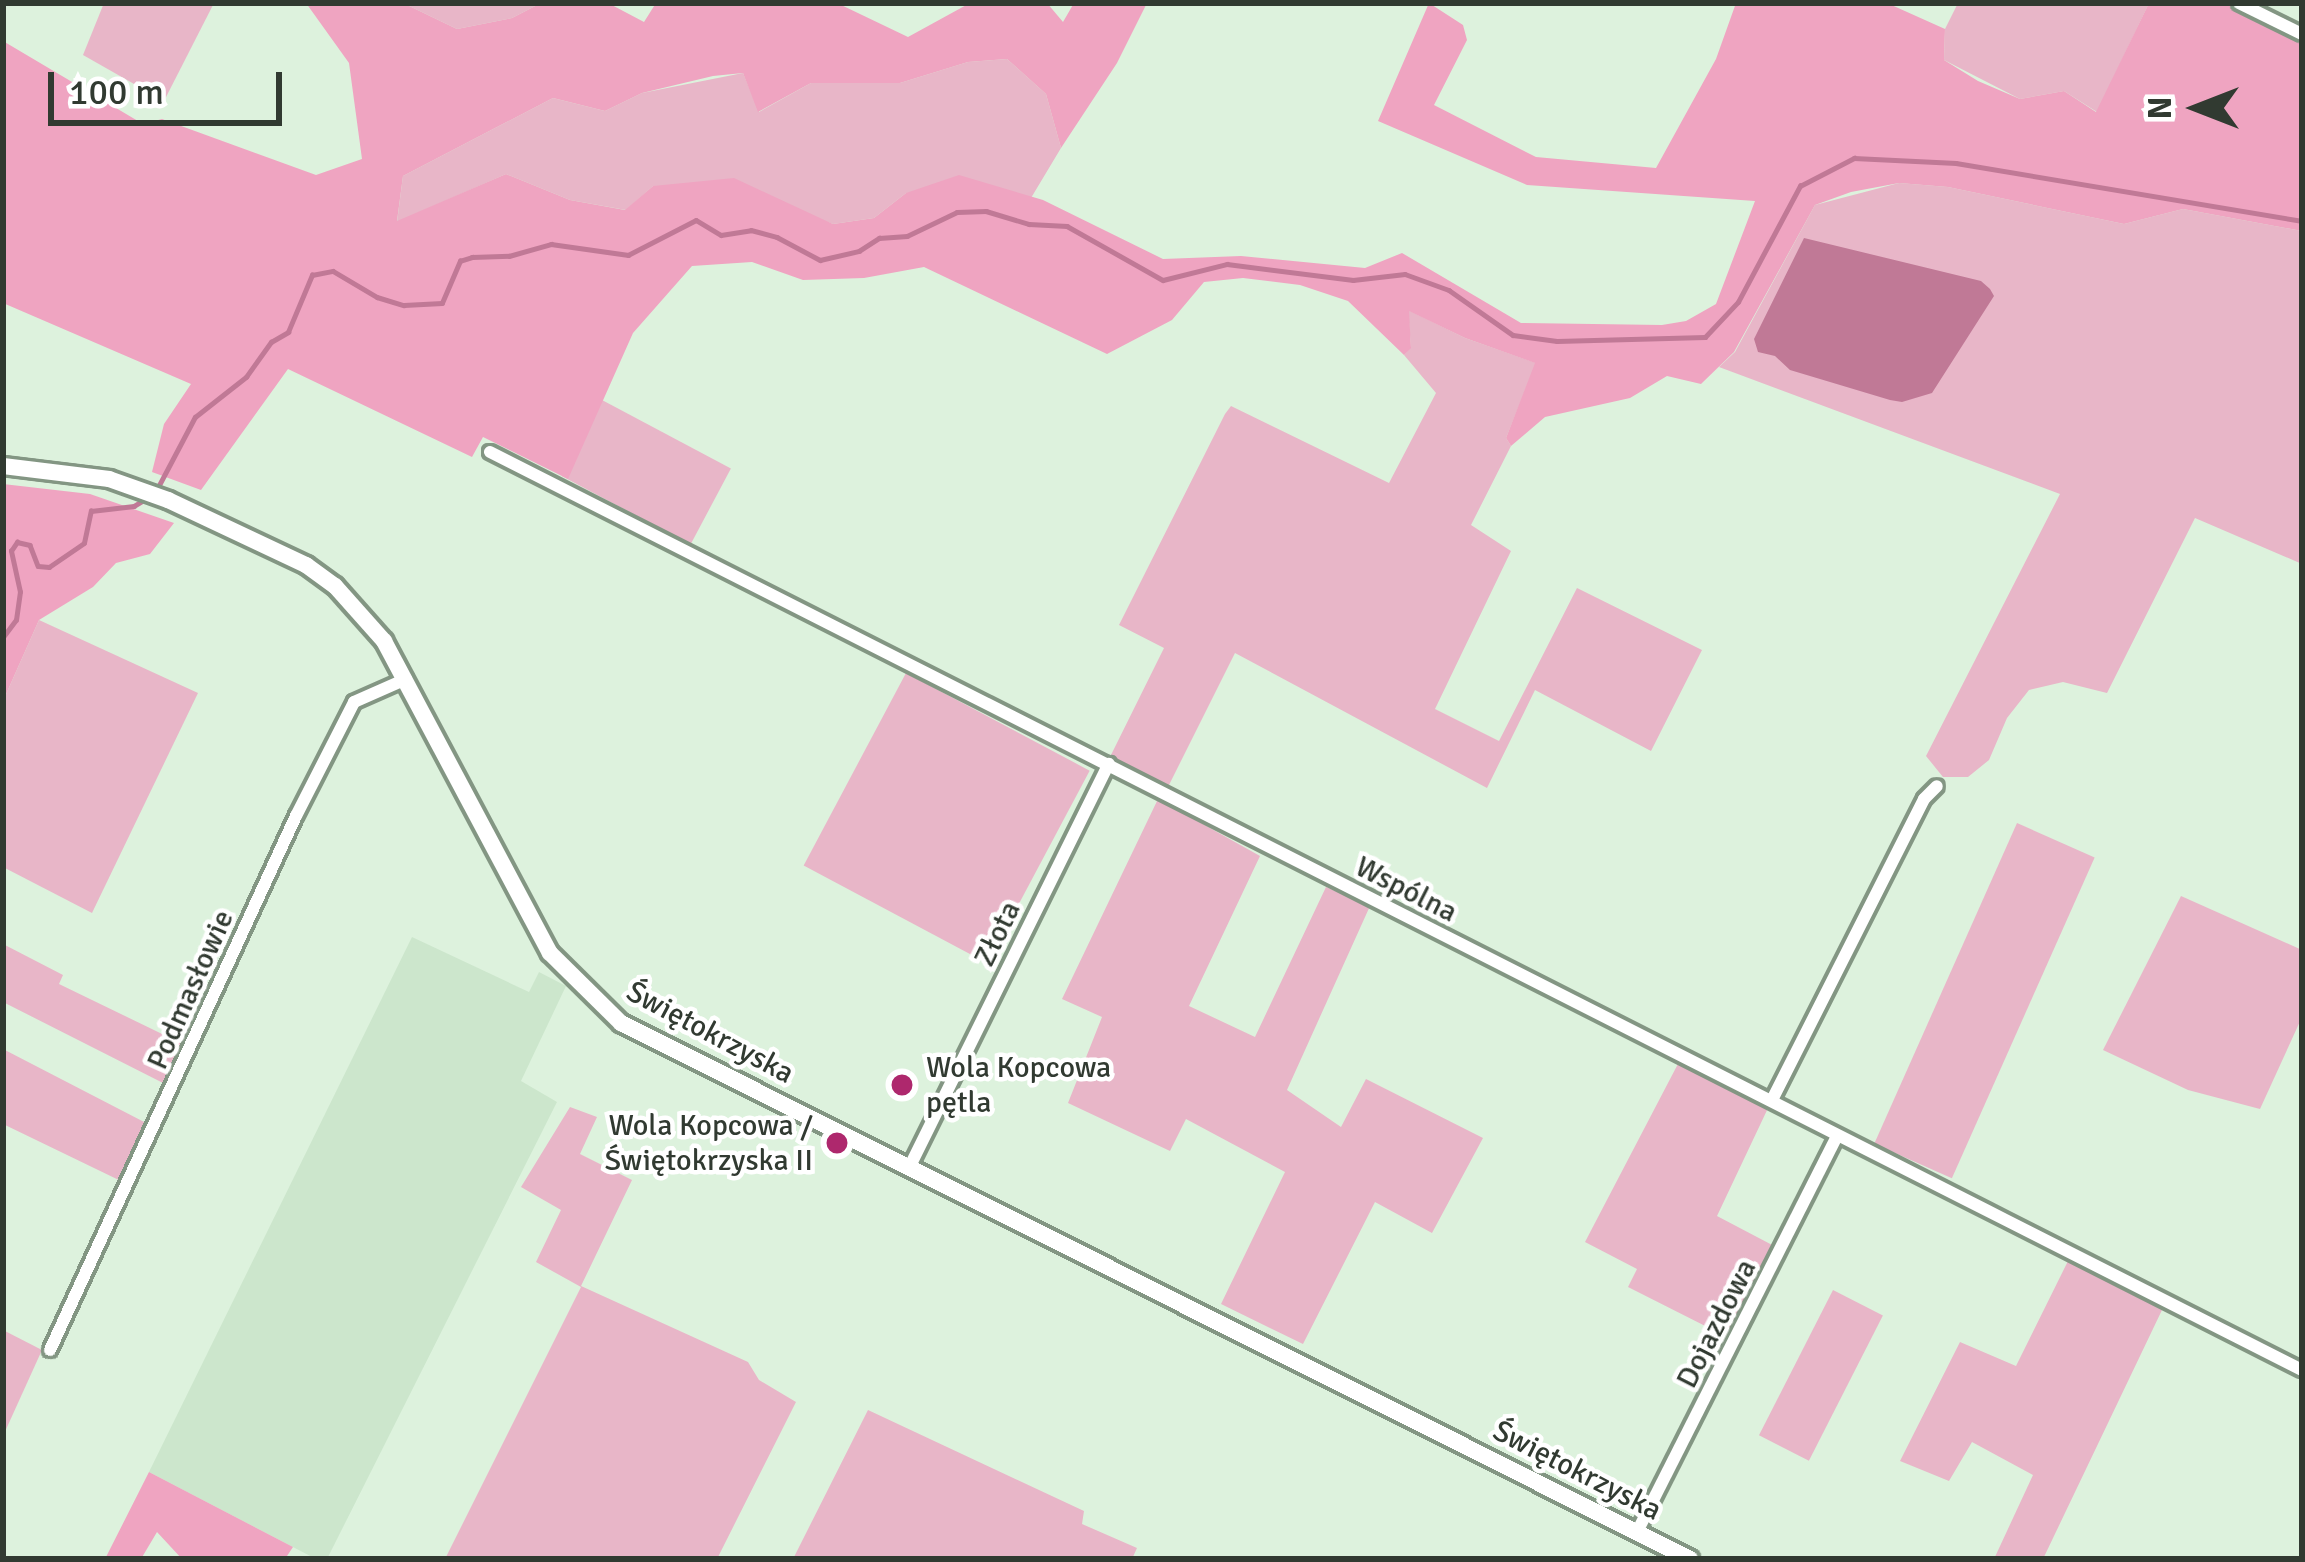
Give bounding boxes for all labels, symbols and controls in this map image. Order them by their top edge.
scale bar [54,48,288,122]
north arrow [2137,48,2257,168]
text: 100 m [69,70,164,115]
text: N [2140,97,2181,119]
street label: Wspólna [1349,849,1463,931]
street label: Złota [967,896,1029,972]
street label: Podmasłowie [140,905,242,1075]
street label: Świętokrzyska [620,974,800,1092]
place label: Wola Kopcowa pętla [926,1050,1111,1120]
marker: Wola Kopcowa pętla [889,1072,915,1098]
place label: Wola Kopcowa / Świętokrzyska II [604,1108,813,1178]
marker: Wola Kopcowa / Świętokrzyska II [824,1130,850,1156]
street label: Dojazdowa [1669,1254,1765,1394]
street label: Świętokrzyska [1487,1413,1667,1529]

